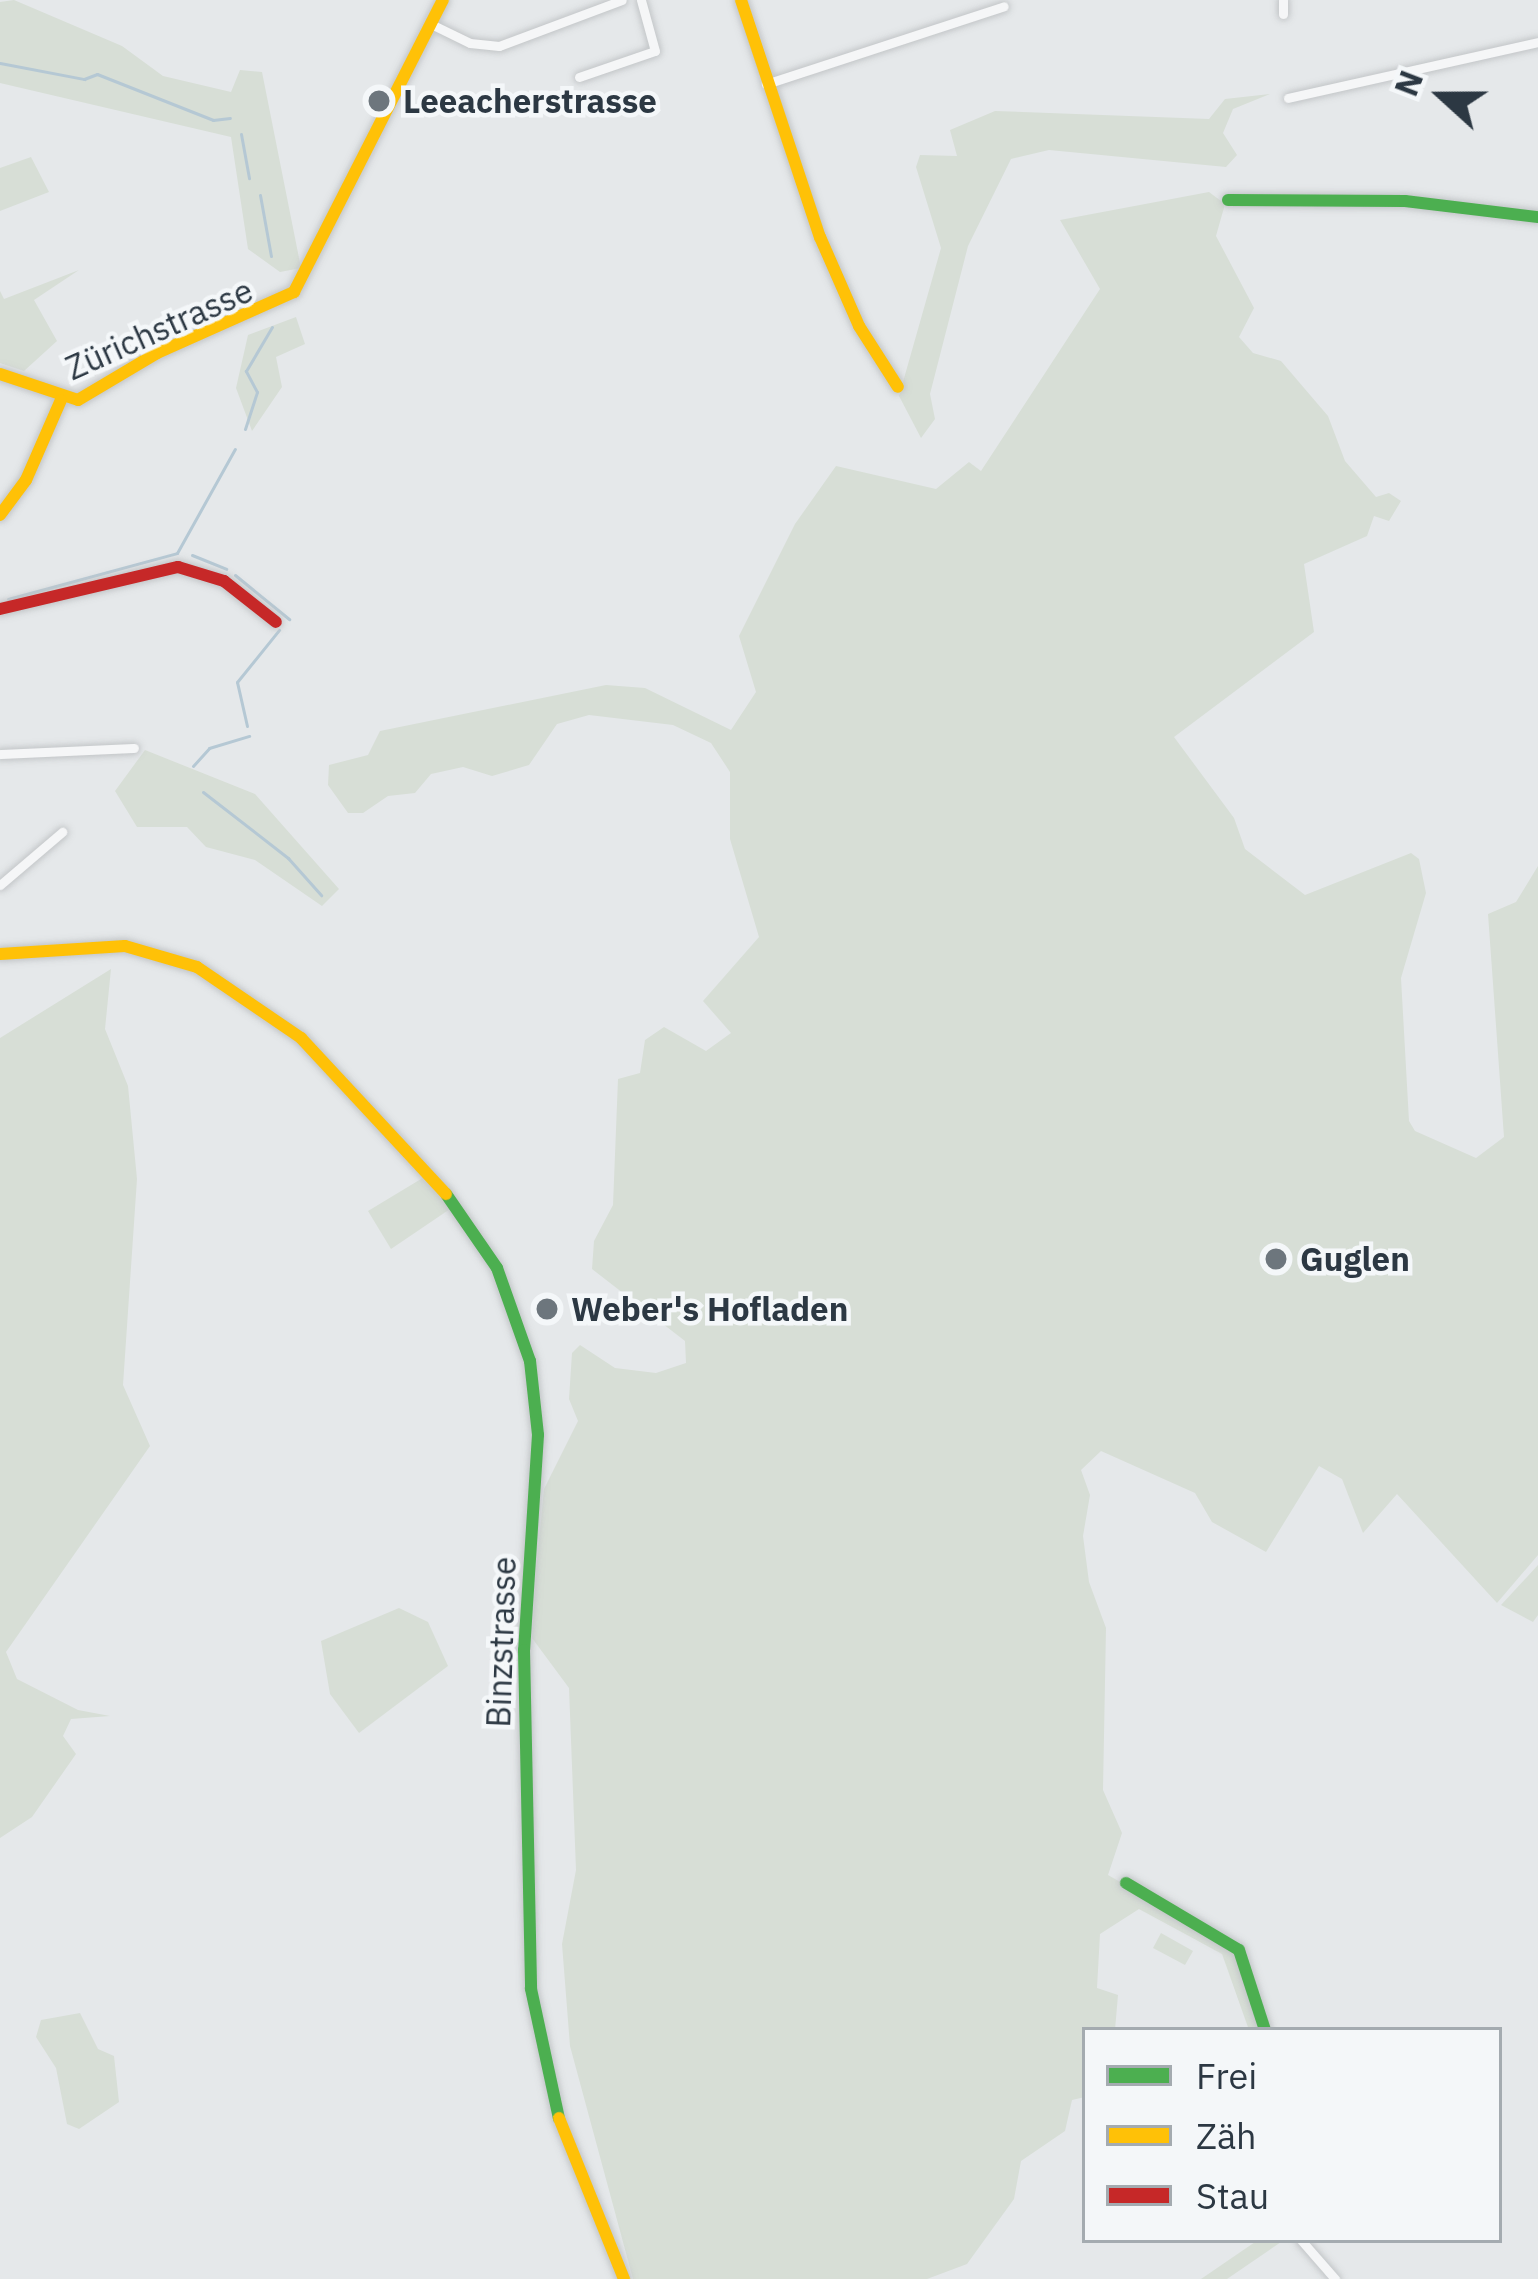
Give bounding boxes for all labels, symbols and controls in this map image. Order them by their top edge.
north arrow [1382,36,1502,156]
text: N [1384,64,1432,102]
place label: Leeacherstrasse [403,81,657,121]
marker: Leeacherstrasse [366,88,392,114]
street label: Zürichstrasse [59,270,259,388]
place label: Guglen [1300,1239,1410,1279]
marker: Guglen [1263,1246,1289,1272]
place label: Weber's Hofladen [571,1289,848,1329]
marker: Weber's Hofladen [534,1296,560,1322]
street label: Binzstrasse [478,1556,524,1728]
legend [1082,2027,1502,2243]
text: Frei [1196,2052,1257,2099]
text: Zäh [1196,2112,1257,2159]
text: Stau [1196,2172,1269,2219]

